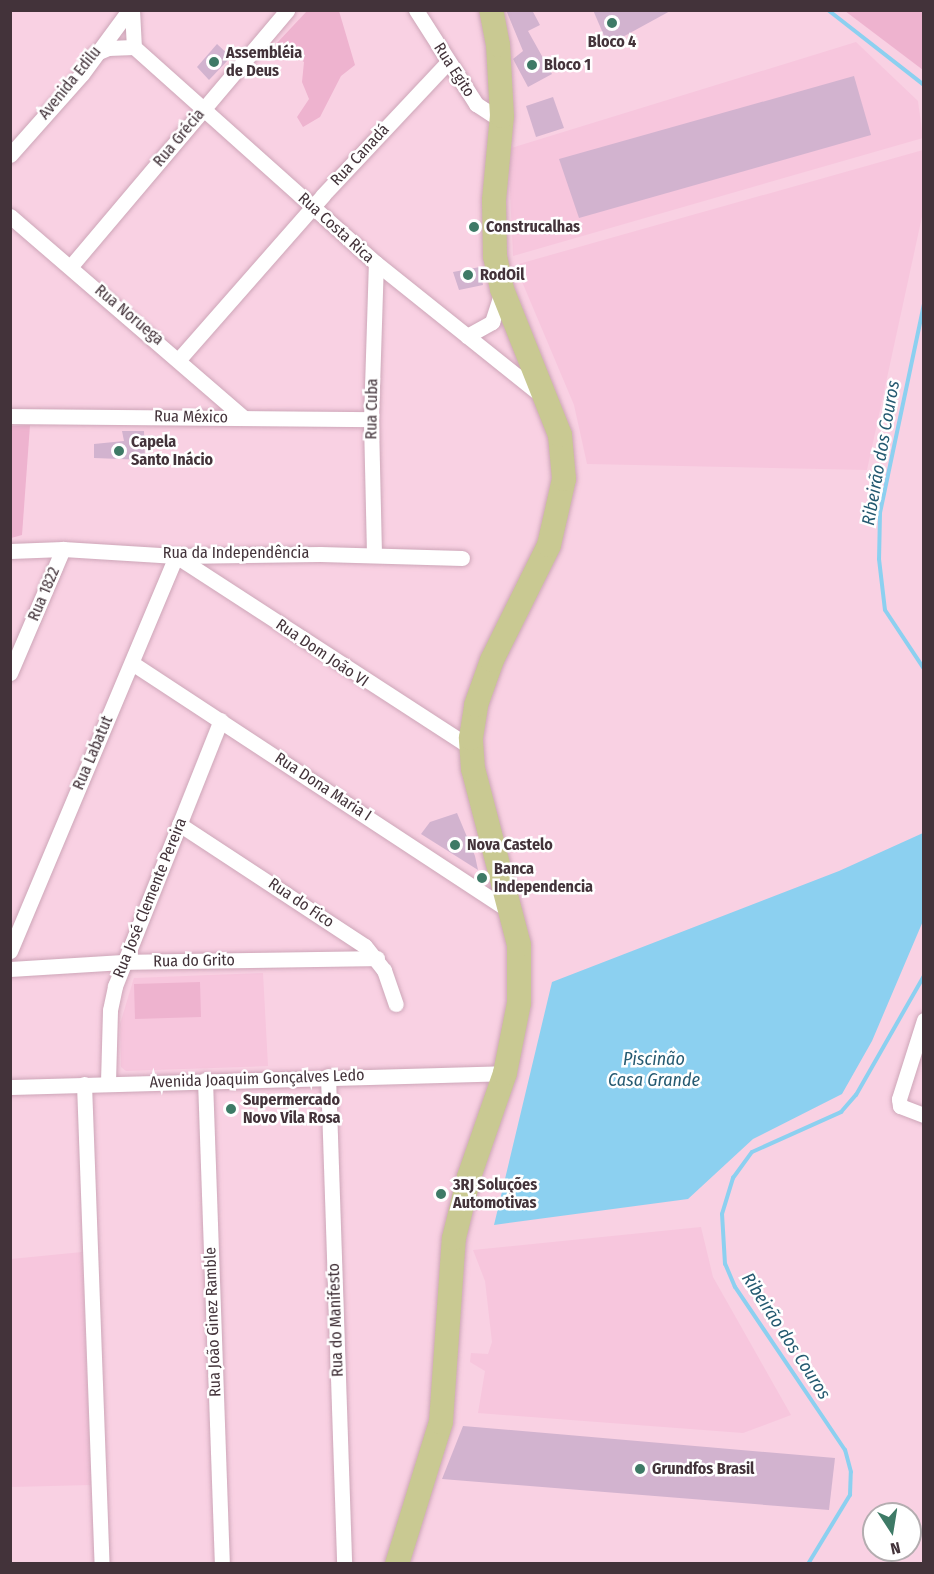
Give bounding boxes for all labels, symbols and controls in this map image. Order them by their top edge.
marker: Bloco 4 [605,16,619,30]
place label: Bloco 4 [588,32,636,52]
street label: Rua Egito [429,39,479,101]
street label: Avenida Edilu [35,43,105,123]
place label: Assembléia de Deus [226,43,302,81]
marker: Assembléia de Deus [207,55,221,69]
place label: Bloco 1 [544,55,591,75]
marker: Bloco 1 [525,58,539,72]
street label: Rua Grécia [149,105,209,171]
street label: Rua Canadá [327,120,393,190]
street label: Rua Costa Rica [294,189,378,267]
place label: Construcalhas [486,217,580,237]
marker: Construcalhas [467,220,481,234]
place label: RodOil [480,265,525,285]
marker: RodOil [461,268,475,282]
street label: Rua Noruega [91,281,167,349]
street label: Rua Cuba [362,378,382,440]
water label: Ribeirão dos Couros [858,379,904,527]
street label: Rua México [154,407,228,427]
place label: Capela Santo Inácio [131,432,213,470]
marker: Capela Santo Inácio [112,444,126,458]
street label: Rua da Independência [163,543,309,563]
street label: Rua 1822 [24,564,64,624]
street label: Rua Dom João VI [272,615,372,691]
street label: Rua Labatut [69,713,117,793]
street label: Rua Dona Maria I [271,749,375,825]
street label: Rua José Clemente Pereira [109,815,191,981]
place label: Nova Castelo [467,835,553,855]
marker: Nova Castelo [448,838,462,852]
place label: Banca Independencia [494,859,593,897]
marker: Banca Independencia [475,871,489,885]
street label: Rua do Fico [265,874,337,932]
street label: Rua do Grito [153,951,235,971]
water label: Piscinão Casa Grande [608,1049,700,1092]
street label: Avenida Joaquim Gonçalves Ledo [149,1066,365,1092]
place label: Supermercado Novo Vila Rosa [243,1090,341,1128]
marker: Supermercado Novo Vila Rosa [224,1102,238,1116]
place label: 3RJ Soluções Automotivas [453,1175,537,1213]
marker: 3RJ Soluções Automotivas [434,1187,448,1201]
street label: Rua João Ginez Ramble [201,1247,225,1397]
street label: Rua do Manifesto [324,1263,348,1377]
water label: Ribeirão dos Couros [737,1269,835,1403]
place label: Grundfos Brasil [652,1459,754,1479]
marker: Grundfos Brasil [633,1462,647,1476]
north arrow [862,1502,922,1562]
text: N [889,1538,902,1558]

